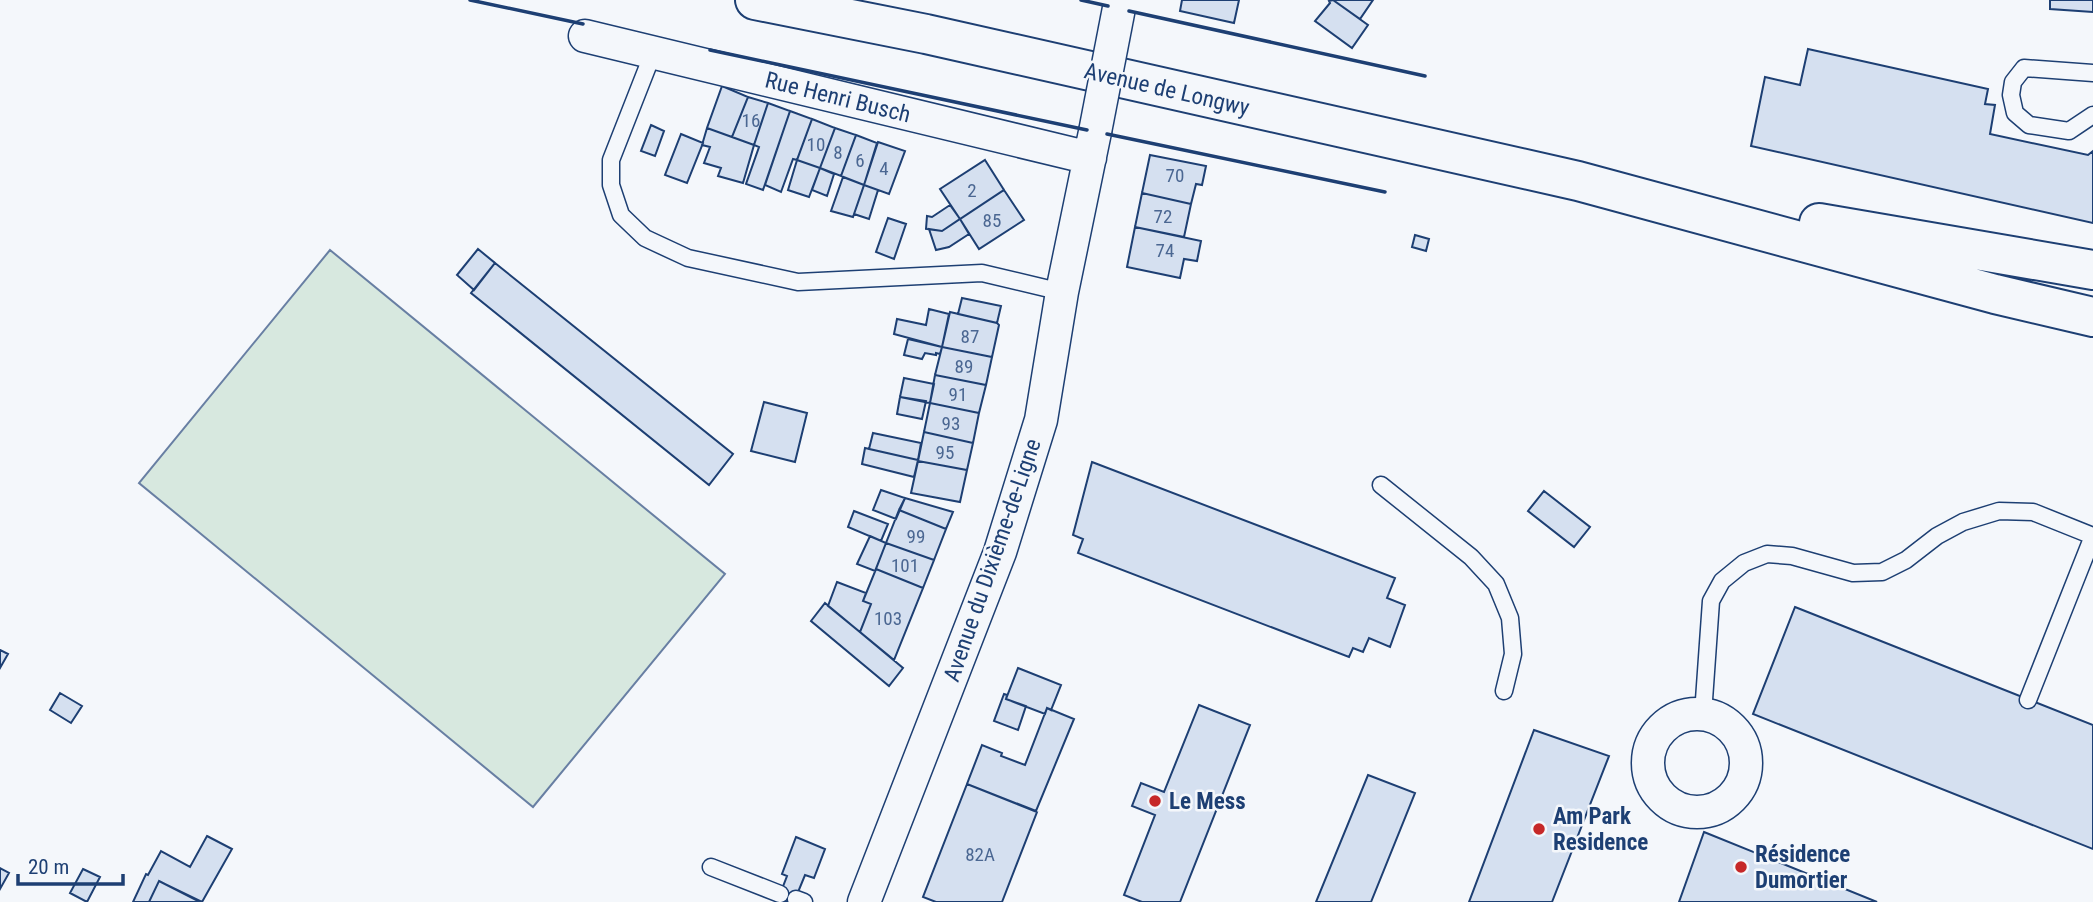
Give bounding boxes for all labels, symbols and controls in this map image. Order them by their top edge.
street label: Avenue de Longwy [1082,57,1252,122]
street label: Rue Henri Busch [762,66,913,129]
house number: 16 [742,109,760,132]
house number: 10 [807,133,825,156]
house number: 8 [833,141,843,164]
house number: 6 [855,149,865,172]
house number: 4 [879,157,889,180]
house number: 70 [1166,164,1184,187]
house number: 2 [967,179,977,202]
house number: 72 [1154,205,1172,228]
house number: 85 [983,209,1001,232]
house number: 74 [1156,239,1174,262]
house number: 87 [961,325,979,348]
house number: 89 [955,355,973,378]
house number: 91 [949,383,967,406]
house number: 93 [942,412,960,435]
street label: Avenue du Dixième-de-Ligne [938,435,1047,685]
house number: 95 [936,441,954,464]
house number: 99 [907,525,925,548]
house number: 101 [891,554,919,577]
house number: 103 [874,607,902,630]
place label: Le Mess [1169,788,1246,815]
marker: Le Mess [1147,793,1163,809]
place label: Am Park Residence [1553,803,1648,856]
marker: Am Park Residence [1531,821,1547,837]
place label: Résidence Dumortier [1755,841,1850,894]
scale bar [18,842,122,886]
house number: 82A [965,843,995,866]
text: 20 m [28,855,69,879]
marker: Résidence Dumortier [1733,859,1749,875]

